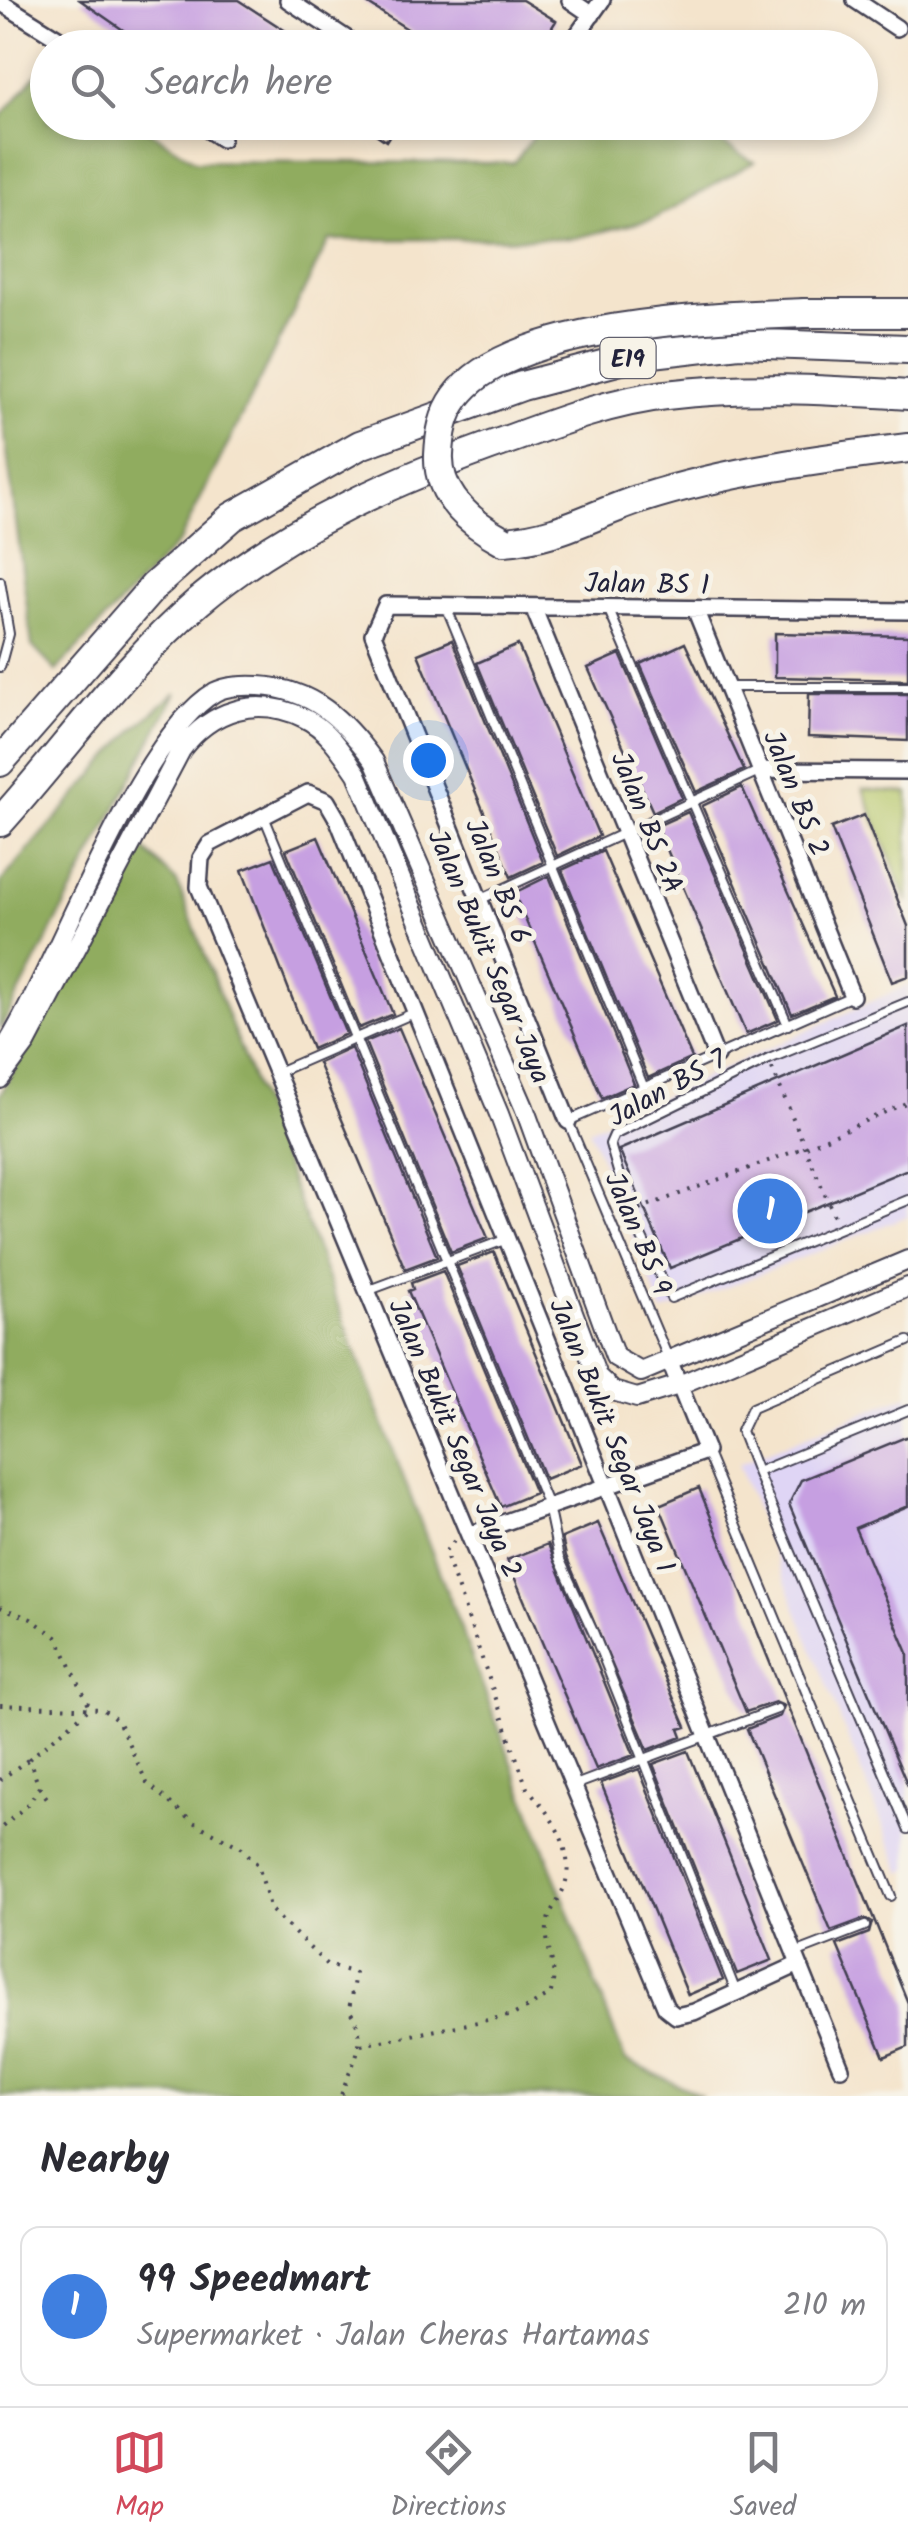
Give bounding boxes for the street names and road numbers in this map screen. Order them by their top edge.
road number: E19 [600,338,656,378]
street label: Jalan BS 1 [584,562,710,609]
street label: Jalan BS 2 [749,724,840,864]
street label: Jalan BS 2A [597,745,695,901]
street label: Jalan BS 6 [451,812,542,952]
street label: Jalan Bukit Segar Jaya [414,823,562,1091]
street label: Jalan BS 7 [601,1038,737,1140]
street label: Jalan BS 9 [591,1165,683,1303]
street label: Jalan Bukit Segar Jaya 2 [374,1292,533,1586]
street label: Jalan Bukit Segar Jaya 1 [535,1292,686,1580]

